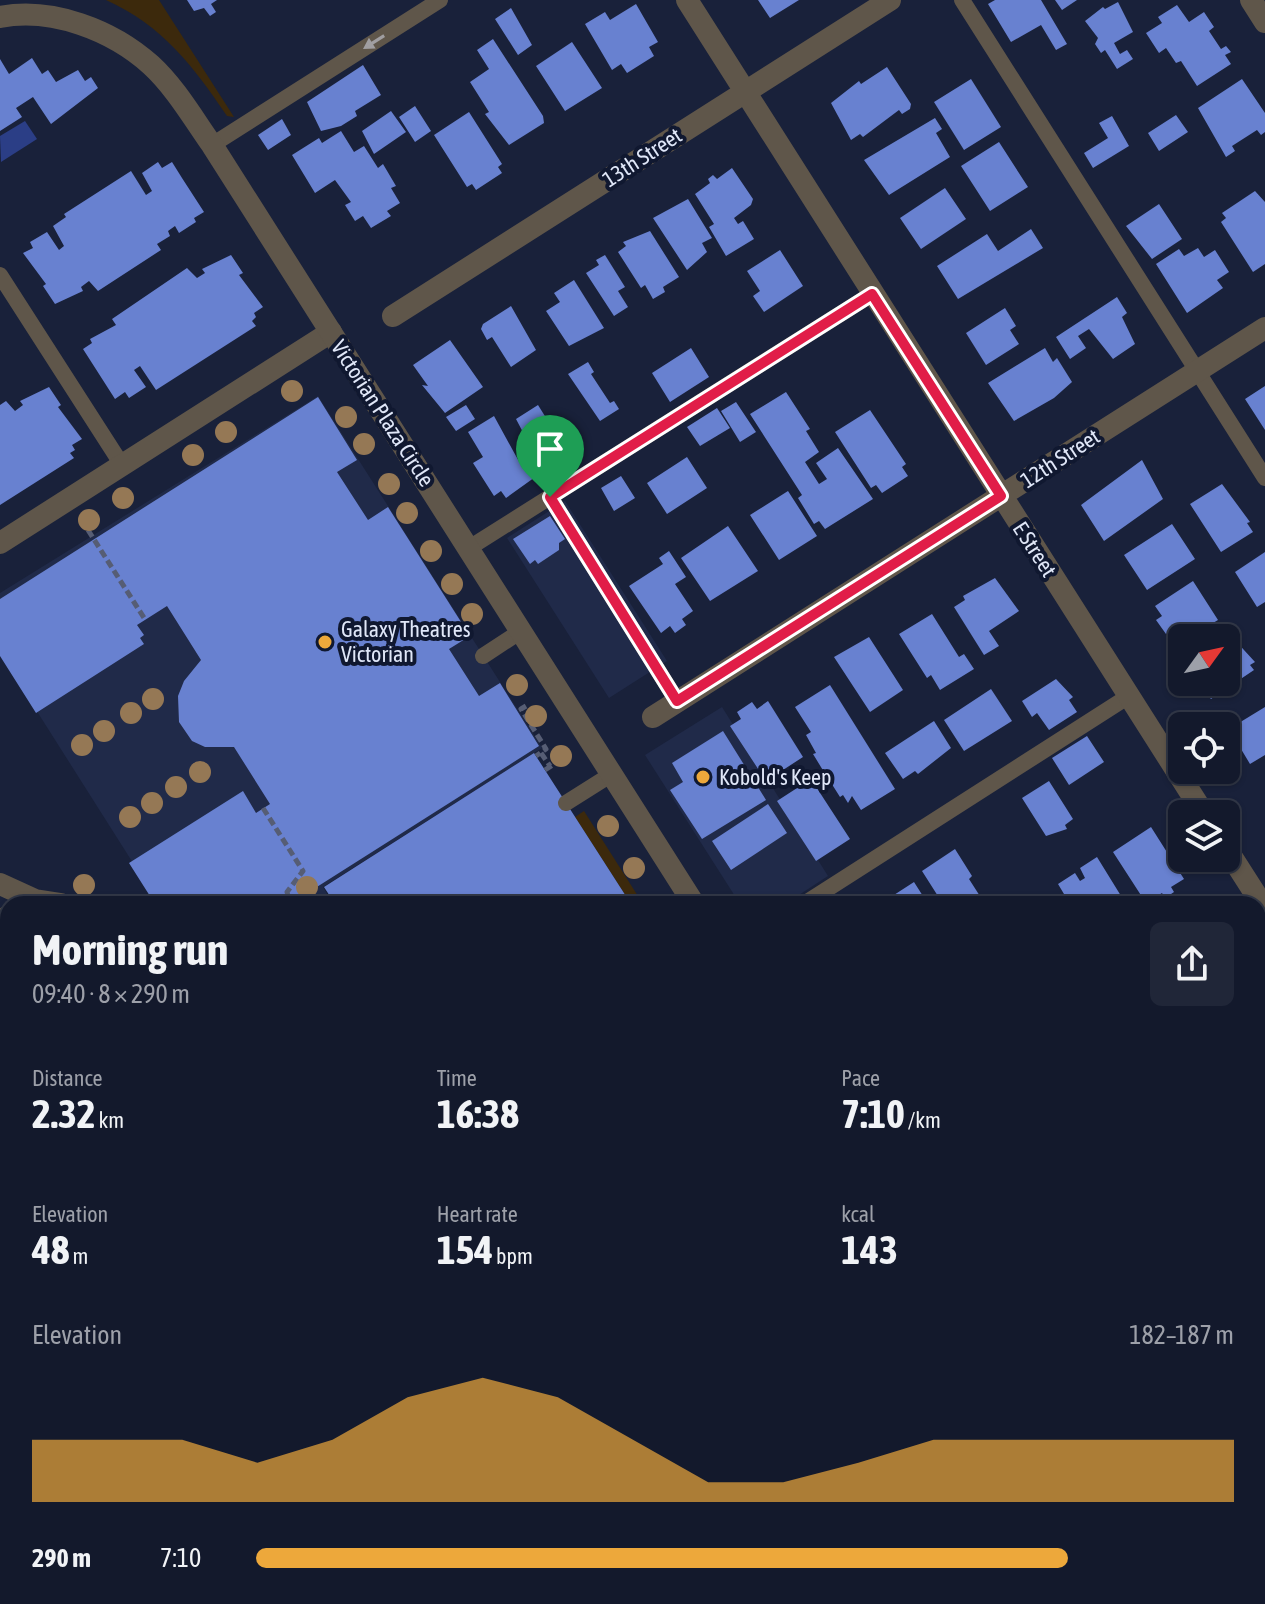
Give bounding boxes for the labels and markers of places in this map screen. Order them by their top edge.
pin [516,415,584,497]
place label: Galaxy Theatres Victorian [341,616,471,667]
marker: Galaxy Theatres Victorian [316,633,334,651]
place label: Kobold's Keep [719,764,832,790]
marker: Kobold's Keep [694,768,712,786]

